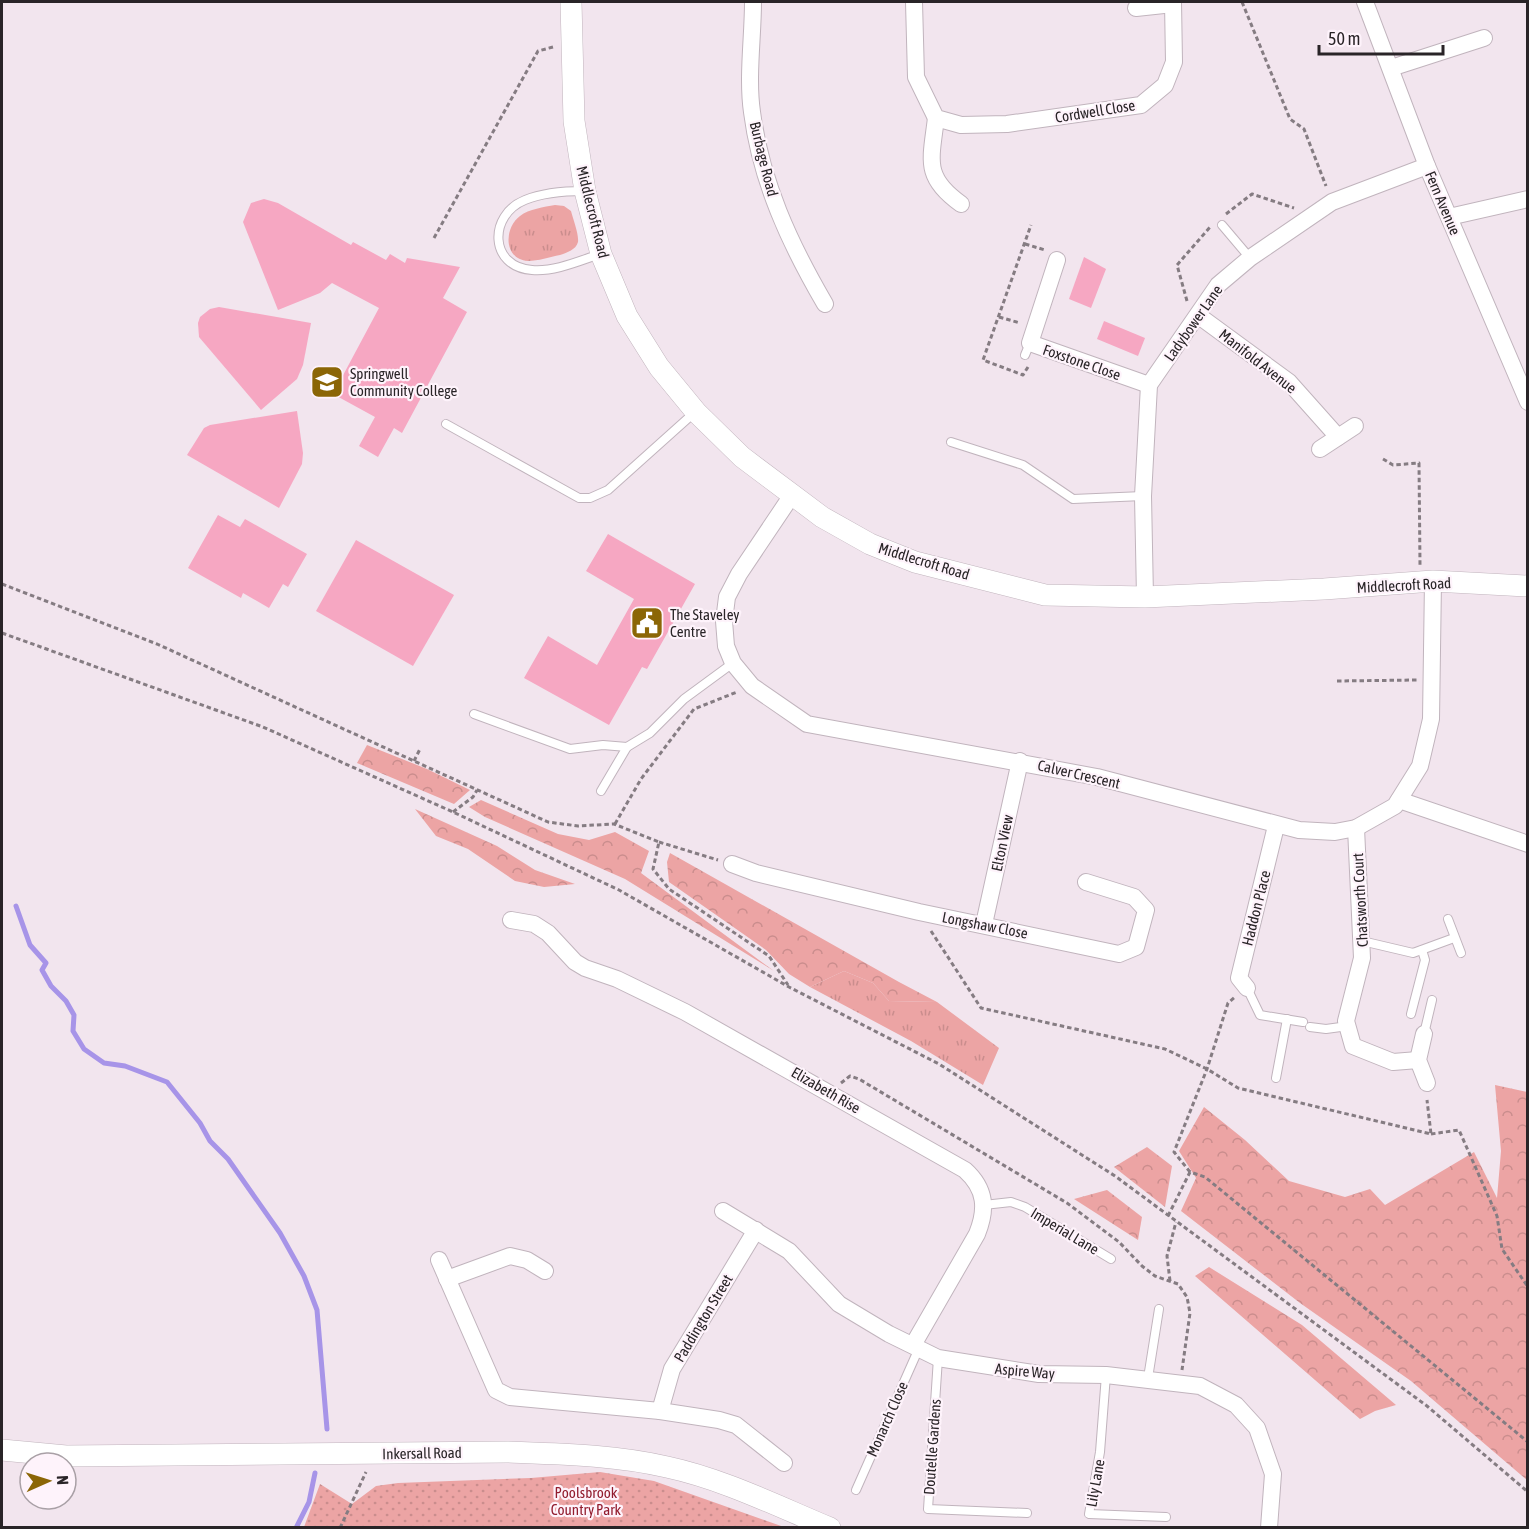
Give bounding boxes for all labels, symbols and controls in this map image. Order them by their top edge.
scale bar [1319,18,1444,56]
text: 50 m [1328,28,1360,49]
street label: Cordwell Close [1054,96,1136,126]
street label: Burbage Road [746,120,782,198]
street label: Middlecroft Road [573,164,613,260]
street label: Fern Avenue [1422,168,1464,238]
street label: Ladybower Lane [1160,282,1226,364]
street label: Manifold Avenue [1216,326,1300,397]
street label: Foxstone Close [1041,341,1123,383]
school or university icon: Springwell Community College [309,364,345,400]
place label: Springwell Community College [350,365,457,399]
street label: Middlecroft Road [876,539,972,583]
street label: Middlecroft Road [1356,574,1452,596]
public building icon: The Staveley Centre [629,605,665,641]
place label: The Staveley Centre [670,606,740,640]
street label: Calver Crescent [1036,756,1122,792]
street label: Elton View [988,813,1016,873]
street label: Chatsworth Court [1349,853,1371,947]
street label: Haddon Place [1238,868,1274,947]
street label: Longshaw Close [941,908,1029,942]
street label: Elizabeth Rise [788,1063,864,1117]
street label: Imperial Lane [1028,1204,1102,1258]
street label: Paddington Street [670,1271,736,1365]
street label: Aspire Way [994,1360,1056,1382]
street label: Monarch Close [863,1379,911,1459]
street label: Doutelle Gardens [920,1398,944,1496]
street label: Inkersall Road [382,1444,462,1462]
north arrow [18,1451,78,1511]
street label: Lily Lane [1082,1458,1108,1508]
text: N [54,1475,72,1485]
park label: Poolsbrook Country Park [551,1484,622,1518]

